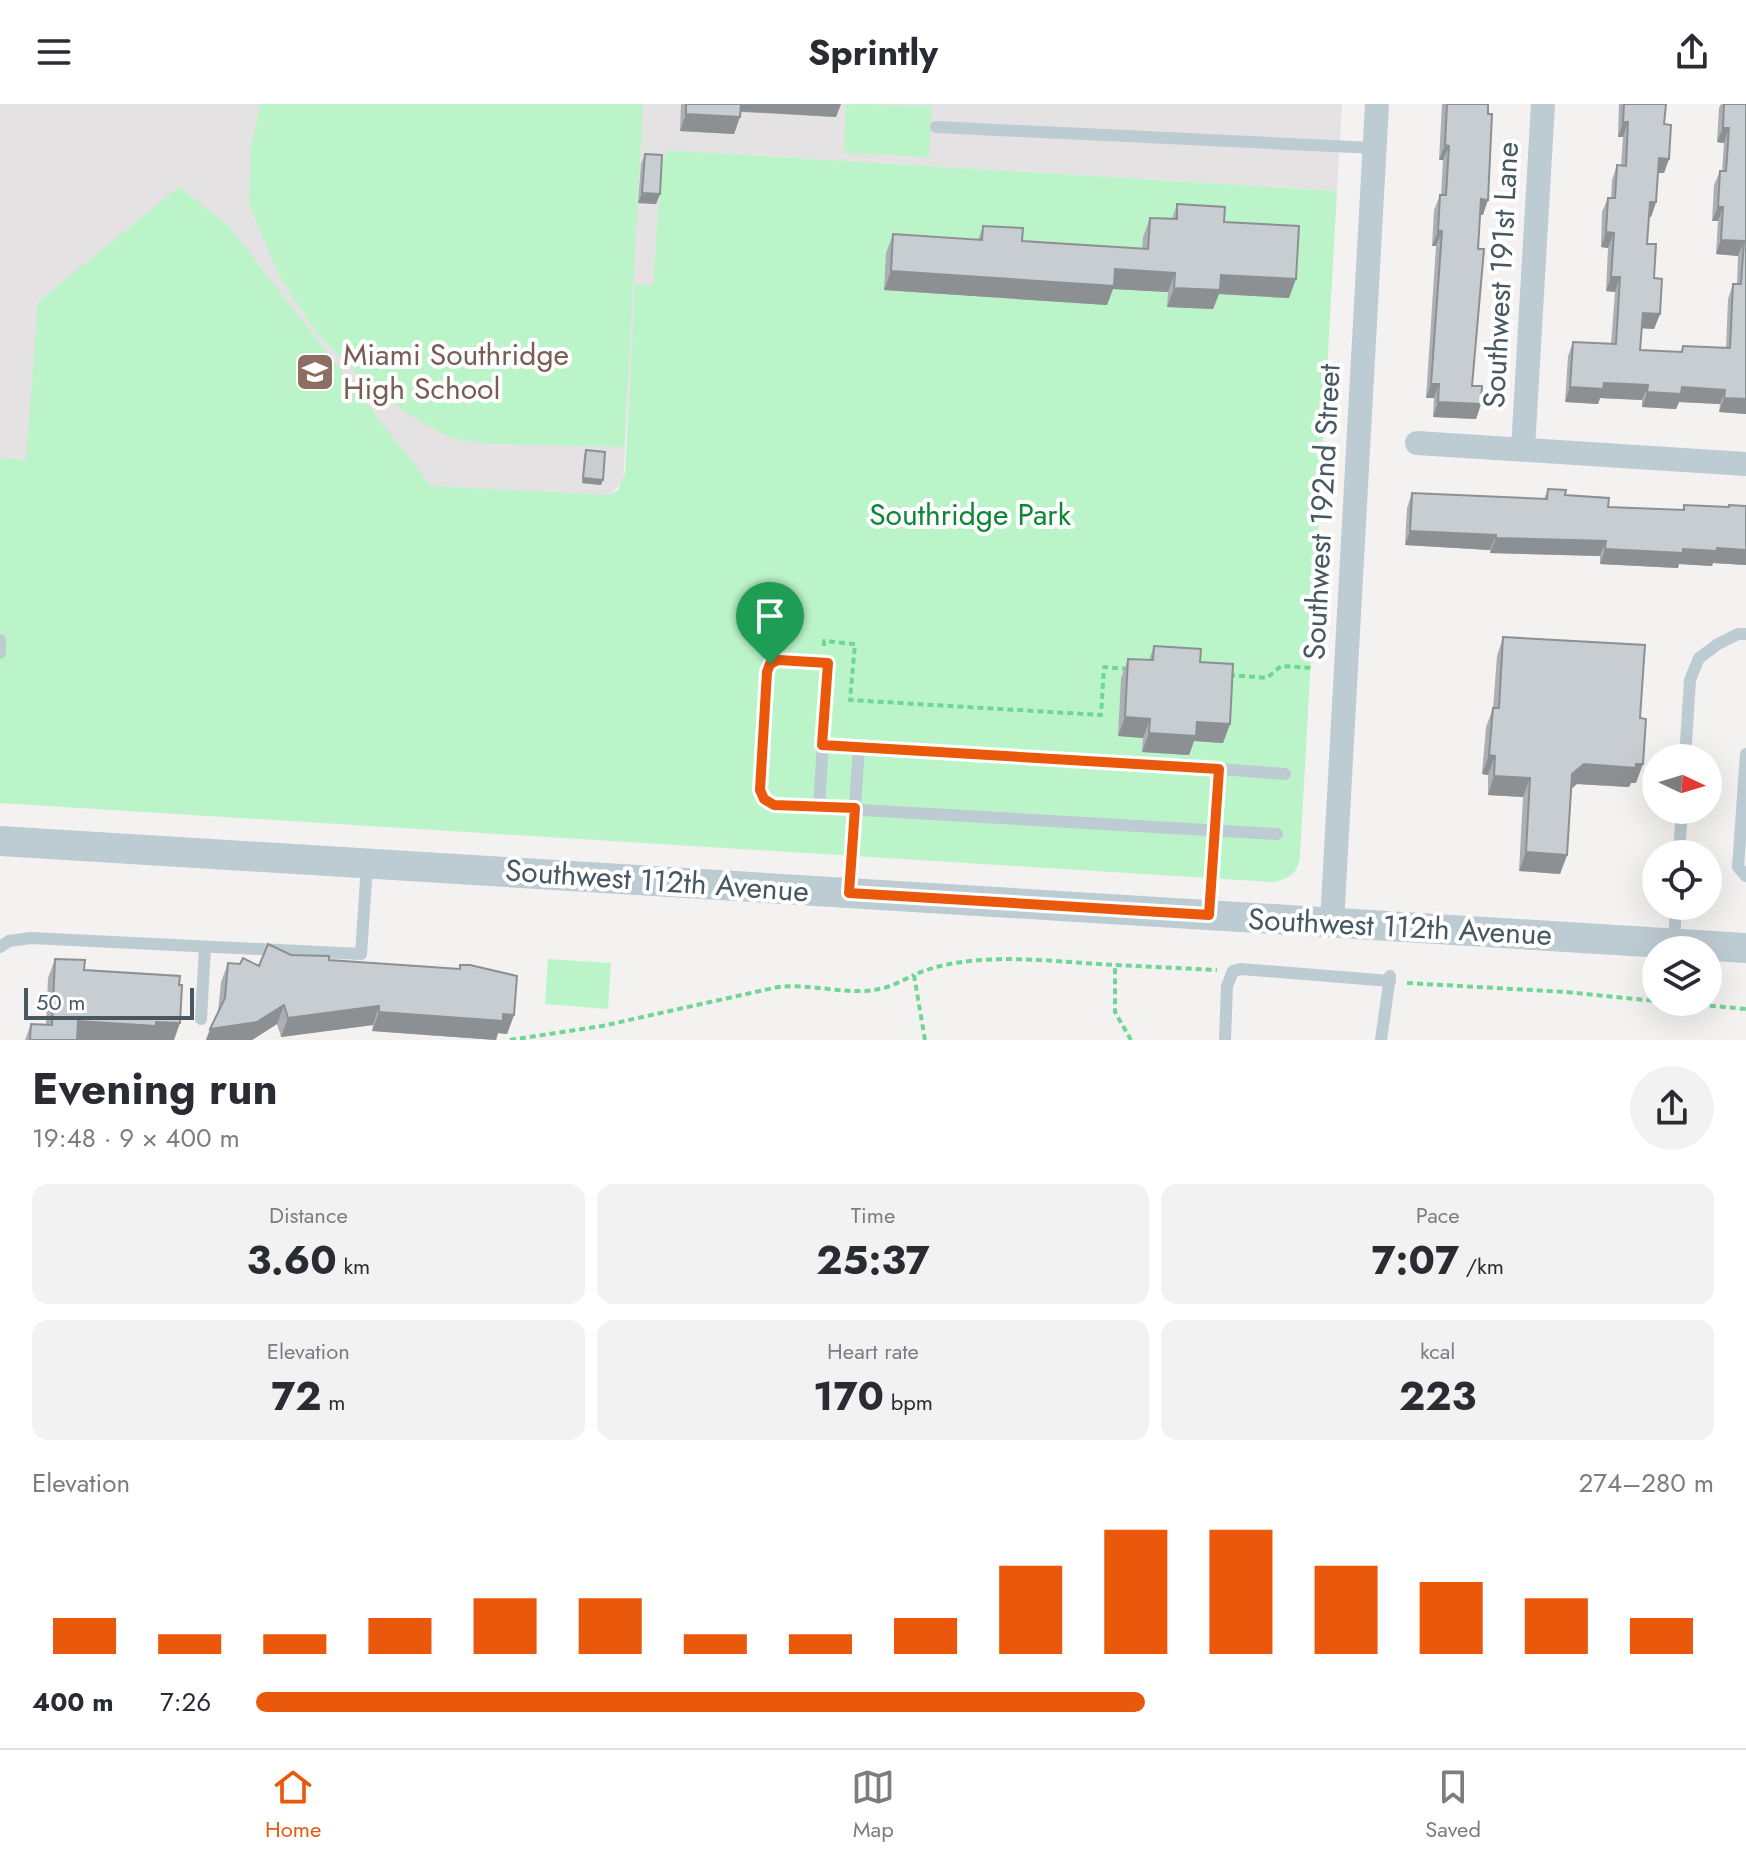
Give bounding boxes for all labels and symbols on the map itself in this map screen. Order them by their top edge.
street label: Southwest 191st Lane [1472,141,1529,409]
place label: Miami Southridge High School [343,333,569,410]
school or university icon: Miami Southridge High School [294,351,336,393]
street label: Southwest 192nd Street [1292,362,1351,661]
park label: Southridge Park [869,493,1072,536]
pin [736,582,804,664]
north arrow [1642,744,1722,824]
street label: Southwest 112th Avenue [504,848,810,913]
street label: Southwest 112th Avenue [1247,897,1553,956]
scale bar [24,984,194,1020]

